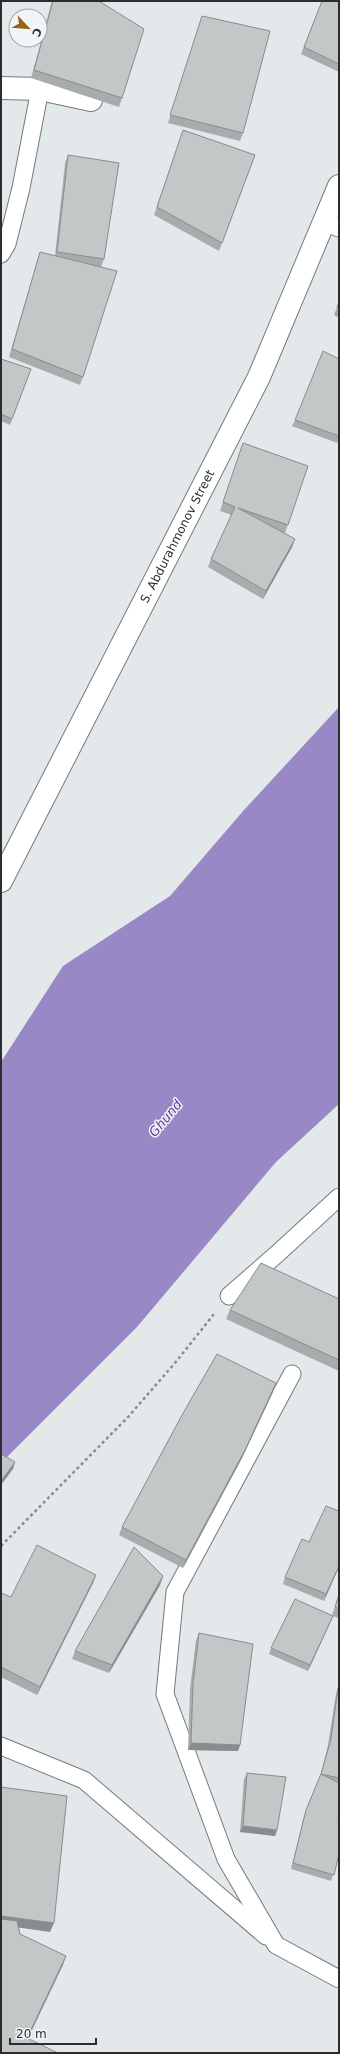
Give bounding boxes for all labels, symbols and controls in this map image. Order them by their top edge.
north arrow [8,8,48,48]
text: С [29,26,44,39]
street label: S. Abdurahmonov Street [137,467,217,605]
water label: Ghund [146,1096,185,1140]
scale bar [10,2020,96,2046]
text: 20 m [16,2027,47,2041]

